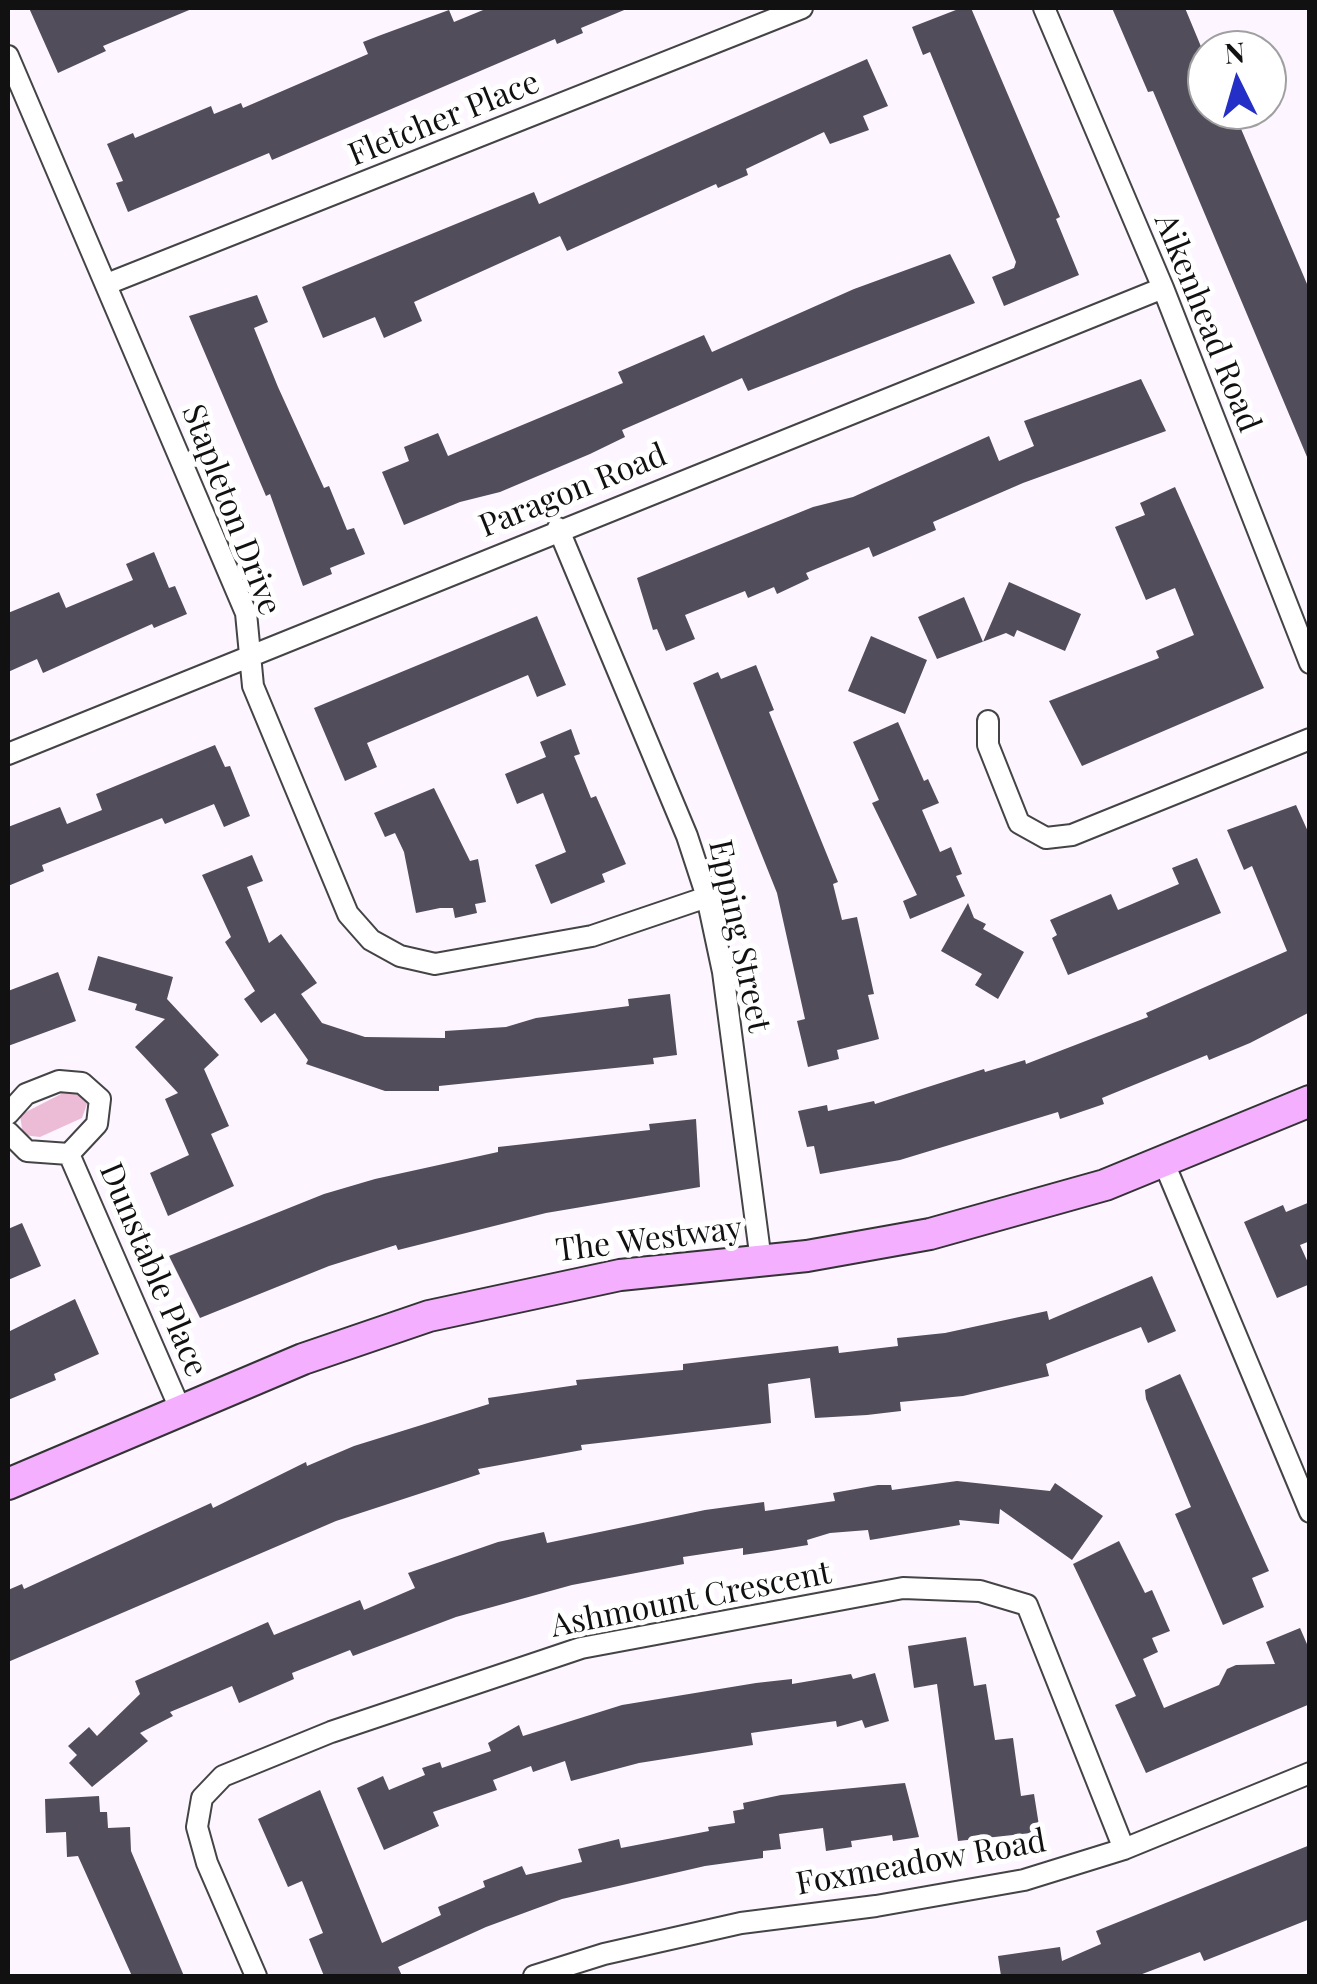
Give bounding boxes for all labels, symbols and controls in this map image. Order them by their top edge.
north arrow [1187,30,1287,130]
text: N [1223,32,1246,71]
street label: Fletcher Place [343,63,545,175]
street label: Aikenhead Road [1146,208,1268,438]
street label: Stapleton Drive [173,399,289,621]
street label: Paragon Road [474,436,672,546]
street label: Epping Street [700,836,778,1036]
street label: Dunstable Place [91,1157,215,1383]
street label: The Westway [554,1210,744,1270]
street label: Ashmount Crescent [548,1554,834,1646]
street label: Foxmeadow Road [793,1822,1049,1904]

